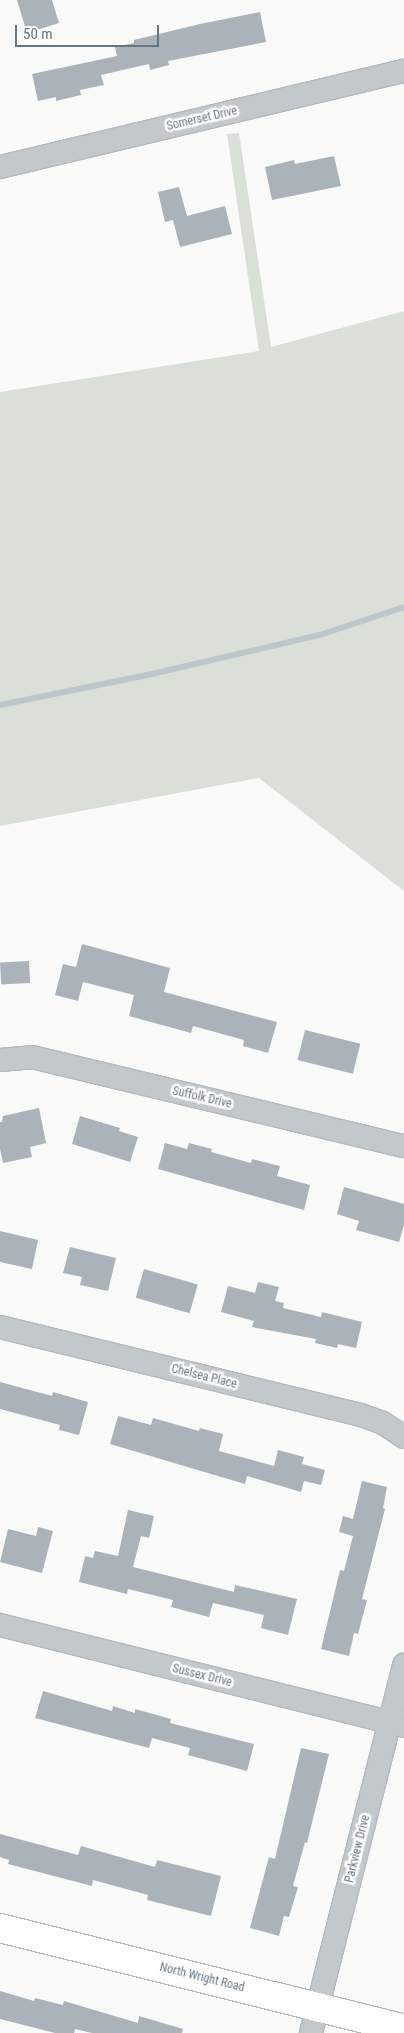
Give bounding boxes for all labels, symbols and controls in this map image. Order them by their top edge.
scale bar [18,15,161,47]
text: 50 m [23,25,53,43]
street label: Somerset Drive [165,104,239,134]
street label: Suffolk Drive [171,1084,233,1112]
street label: Chelsea Place [170,1362,238,1392]
street label: Sussex Drive [171,1662,233,1690]
street label: Parkview Drive [343,1814,373,1884]
street label: North Wright Road [158,1960,246,1996]

